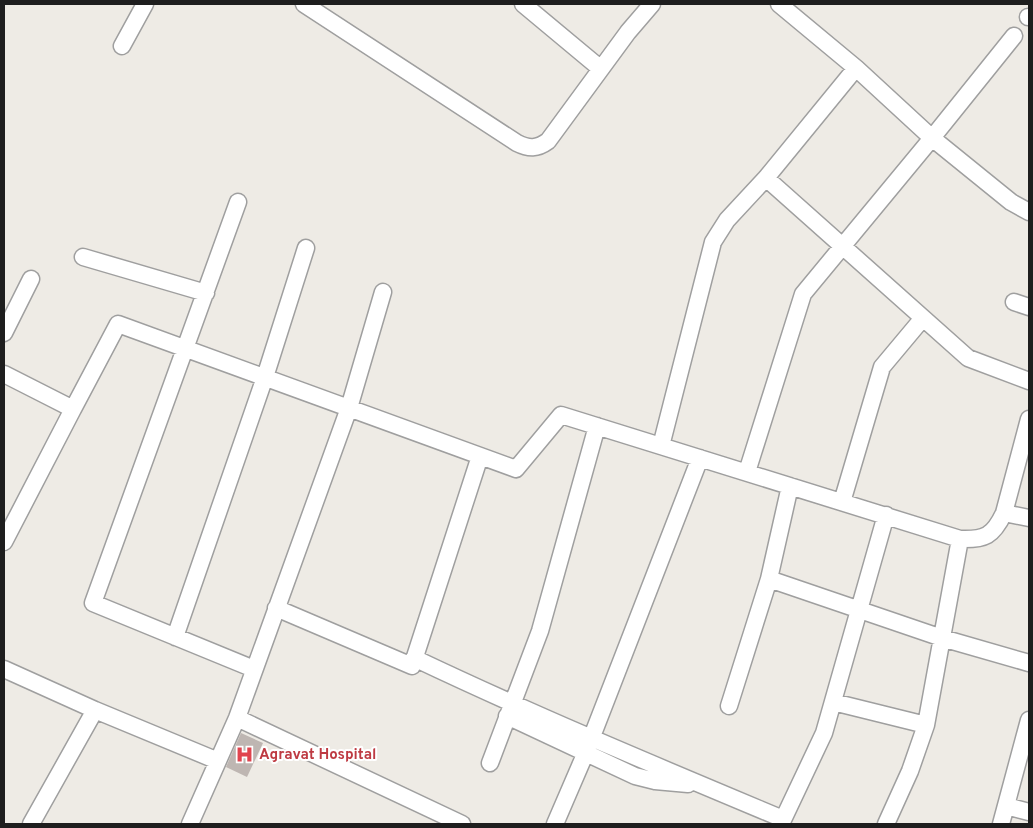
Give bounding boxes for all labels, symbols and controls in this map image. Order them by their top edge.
hospital icon: Agravat Hospital [235,745,255,765]
place label: Agravat Hospital [259,746,376,765]

